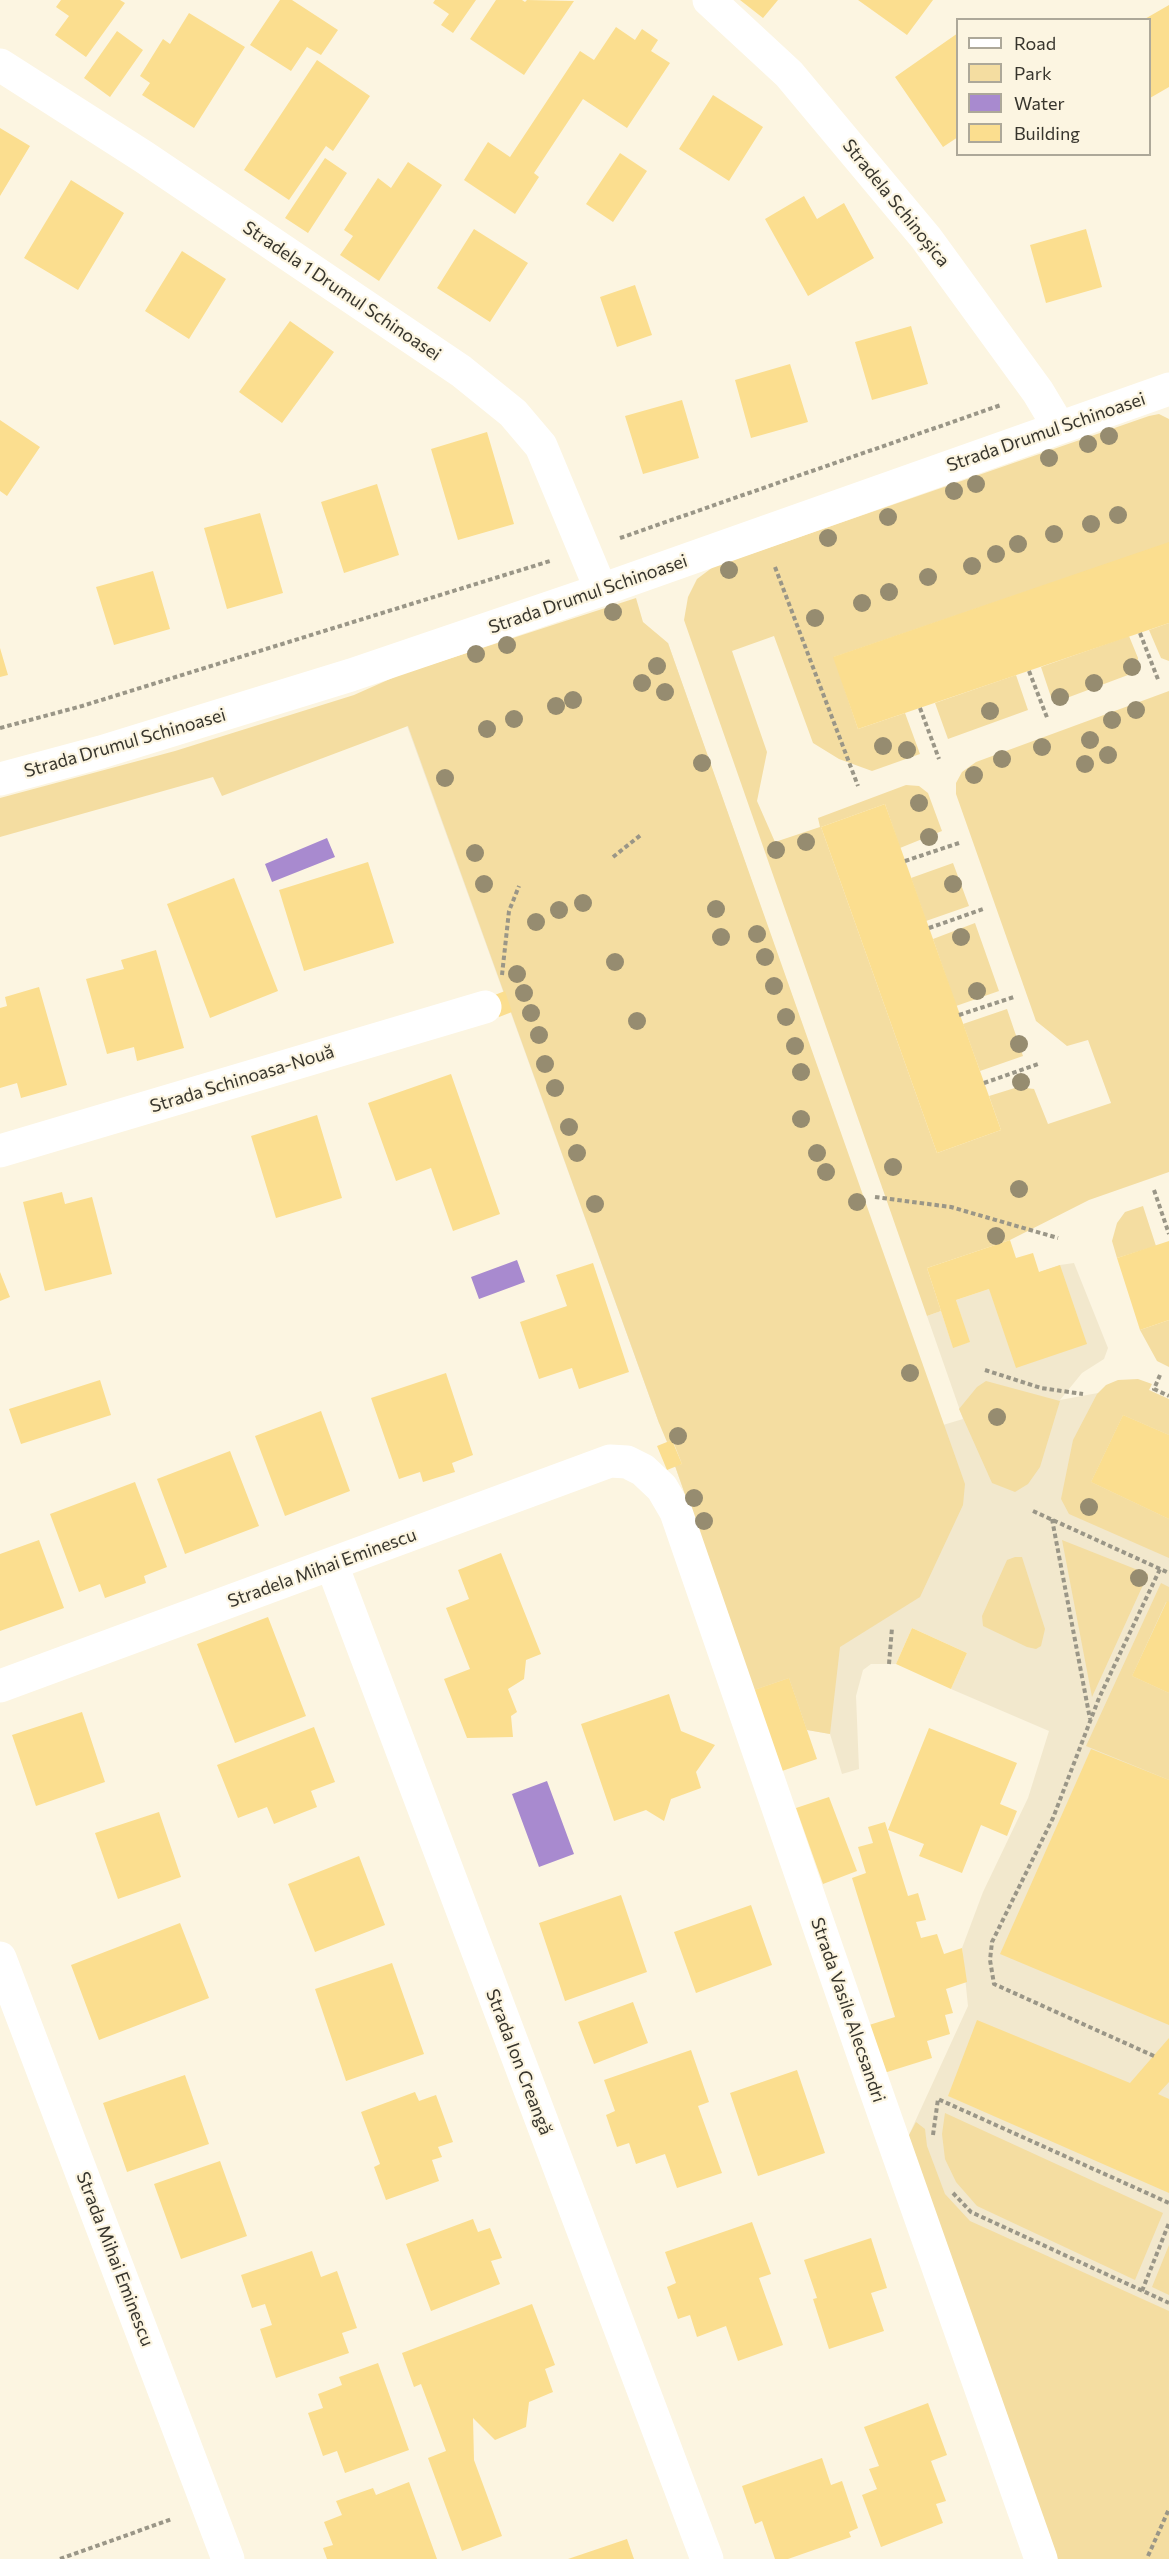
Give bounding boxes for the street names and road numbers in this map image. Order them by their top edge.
street label: Stradela Schinoșica [838,135,954,271]
street label: Stradela 1 Drumul Schinoasei [239,217,445,365]
street label: Strada Drumul Schinoasei [944,388,1148,476]
street label: Strada Drumul Schinoasei [486,550,690,638]
street label: Strada Drumul Schinoasei [22,704,228,782]
street label: Strada Schinoasa-Nouă [147,1041,337,1117]
street label: Stradela Mihai Eminescu [225,1524,419,1612]
street label: Strada Vasile Alecsandri [806,1915,890,2105]
street label: Strada Ion Creangă [481,1986,557,2138]
street label: Strada Mihai Eminescu [72,2169,158,2349]

